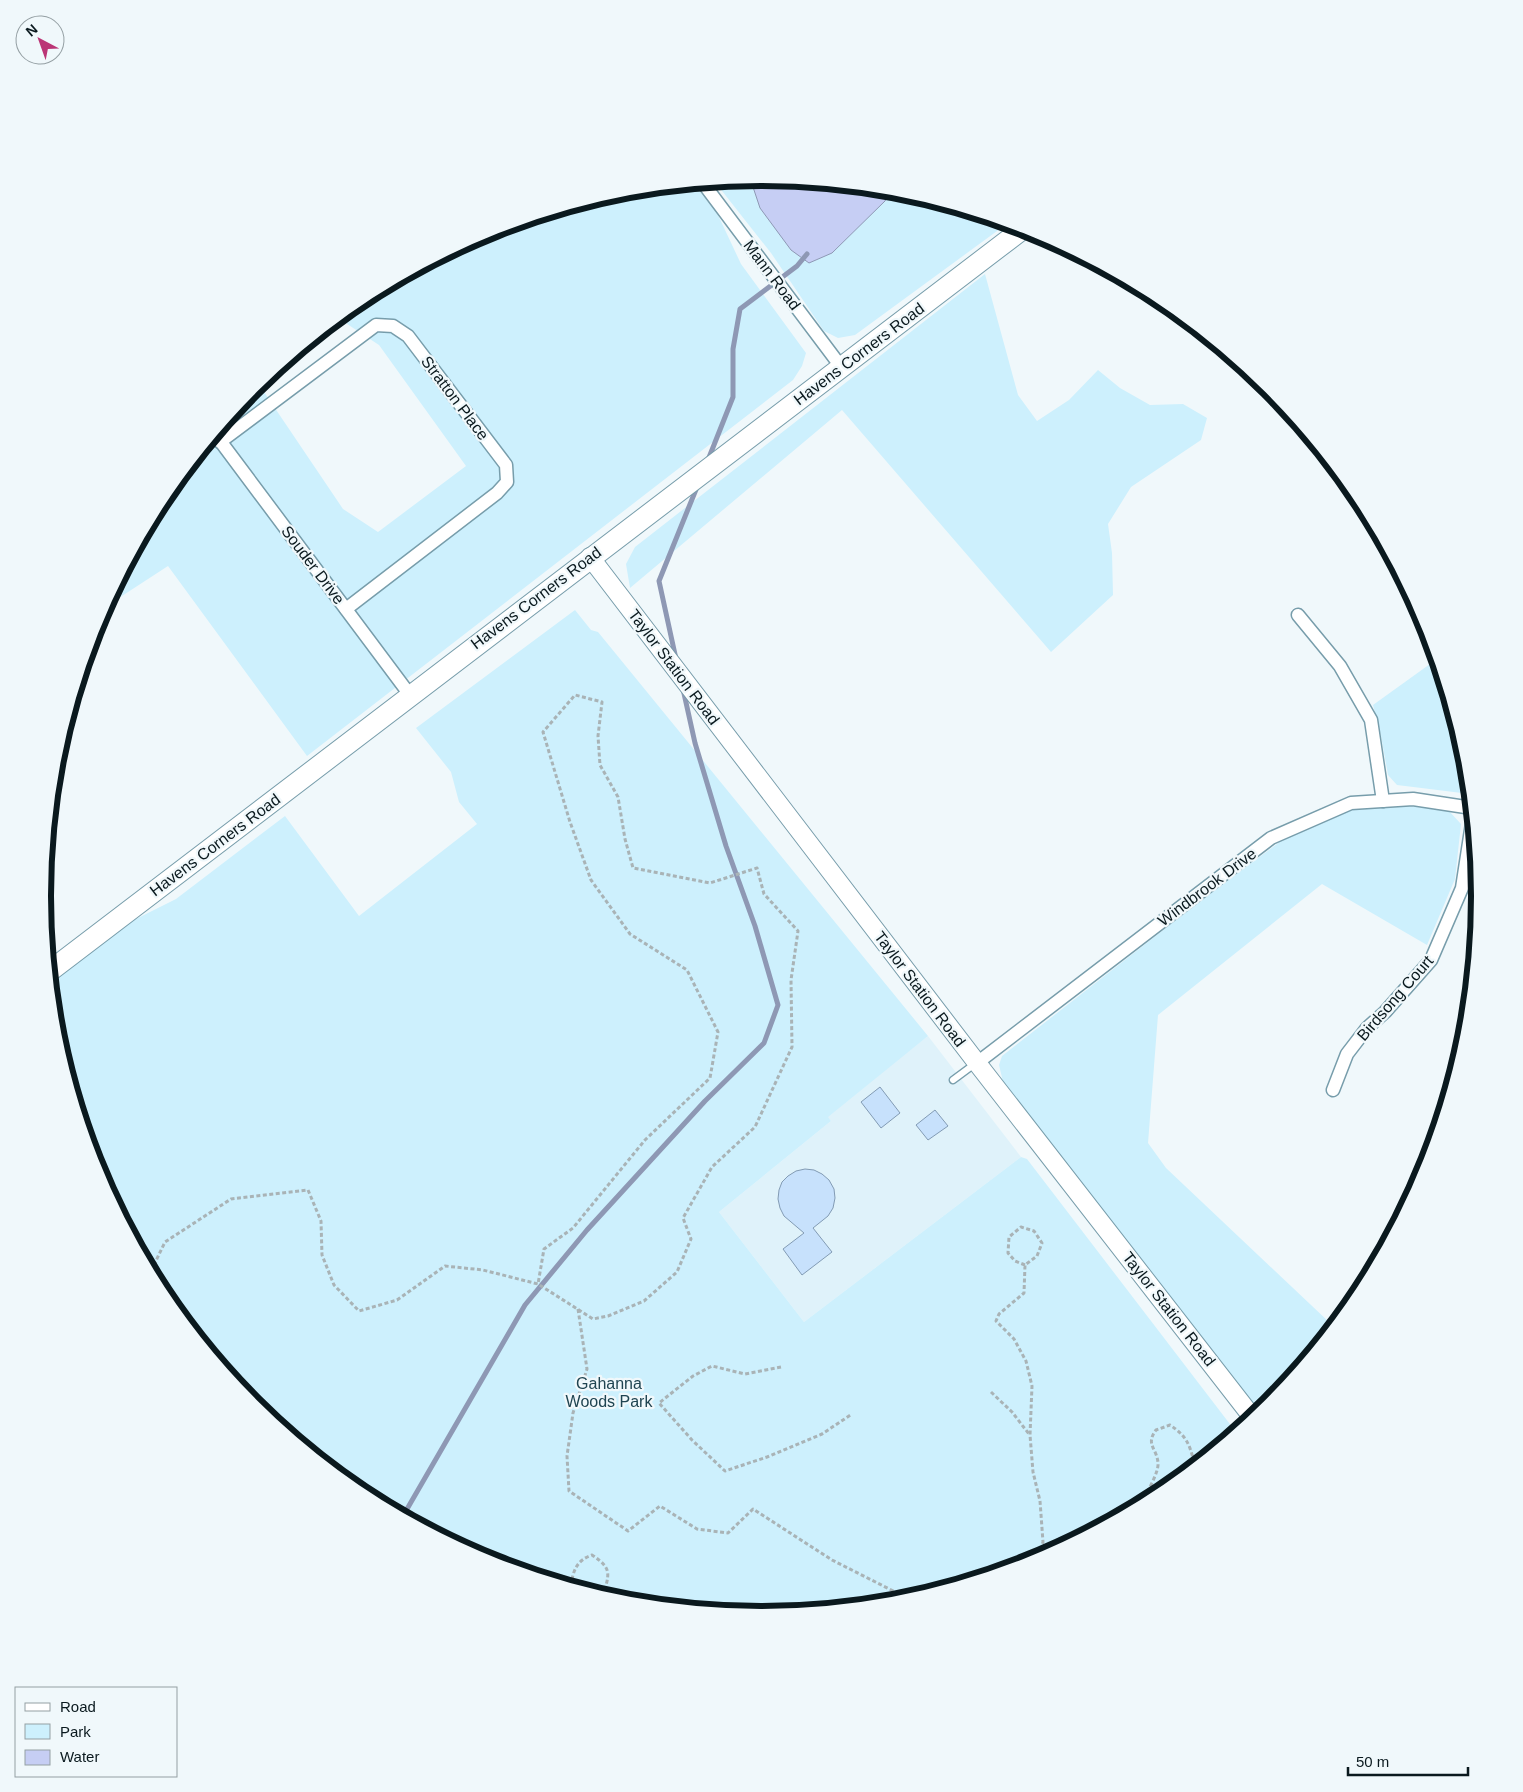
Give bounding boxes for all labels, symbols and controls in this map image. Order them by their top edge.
north arrow [15,15,65,65]
text: N [22,21,41,40]
street label: Mann Road [740,237,804,313]
street label: Havens Corners Road [791,300,927,408]
street label: Stratton Place [418,353,492,443]
street label: Souder Drive [278,523,348,607]
street label: Havens Corners Road [468,544,604,652]
street label: Taylor Station Road [625,606,723,728]
street label: Havens Corners Road [147,791,283,899]
street label: Windbrook Drive [1155,845,1259,929]
street label: Taylor Station Road [871,928,969,1050]
street label: Birdsong Court [1354,952,1437,1044]
street label: Taylor Station Road [1119,1249,1219,1369]
park label: Gahanna Woods Park [566,1375,653,1410]
legend [15,1687,178,1777]
text: Road [60,1698,96,1715]
text: Park [60,1723,91,1740]
scale bar [1348,1744,1468,1776]
text: Water [60,1748,99,1765]
text: 50 m [1356,1753,1389,1770]

